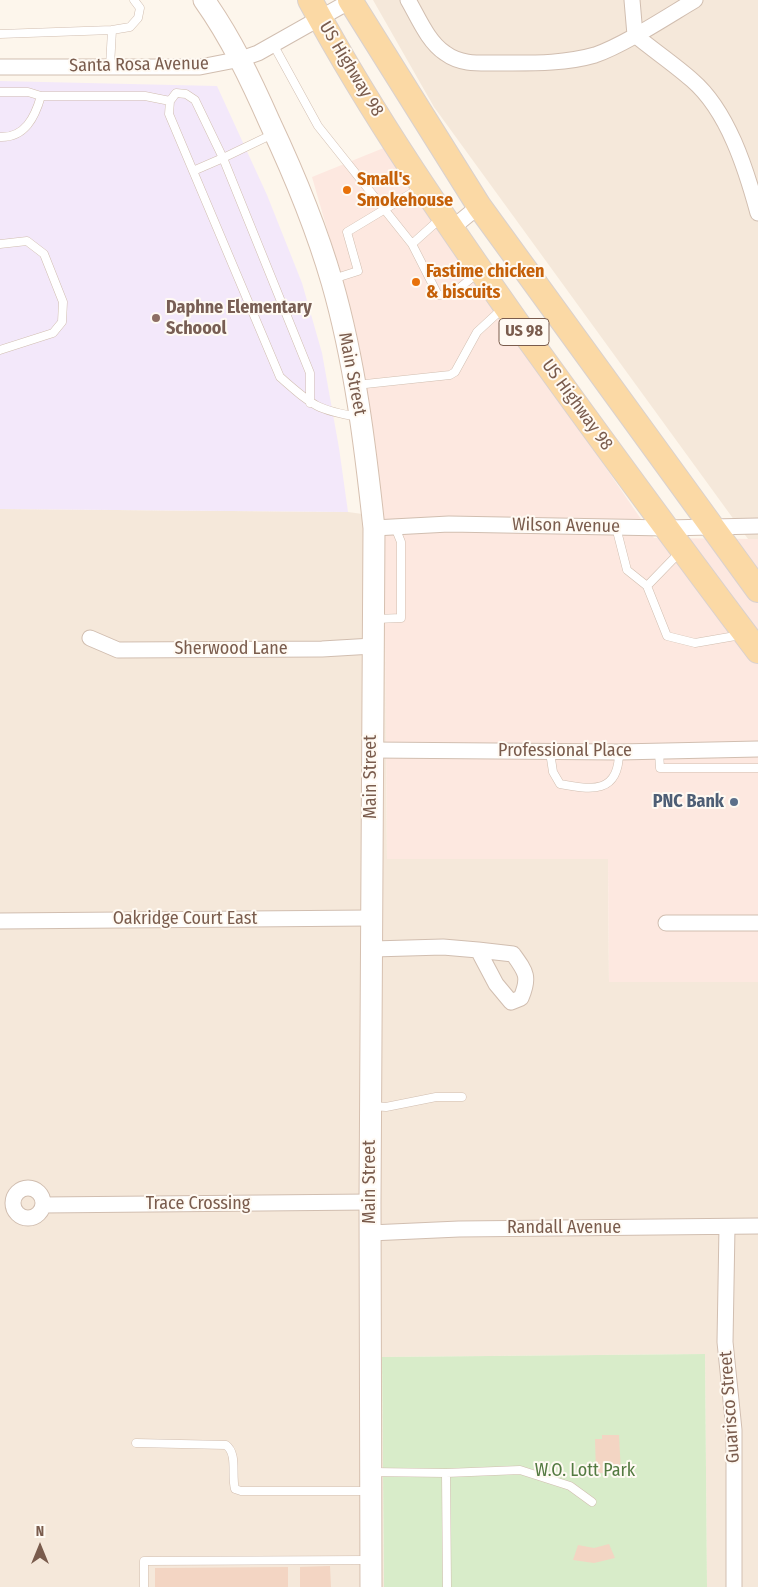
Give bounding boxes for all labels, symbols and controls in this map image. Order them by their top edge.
street label: US Highway 98 [314,18,388,120]
street label: Santa Rosa Avenue [69,53,209,77]
place label: Small's Smokehouse [357,169,453,212]
marker: Small's Smokehouse [341,184,353,196]
place label: Fastime chicken & biscuits [426,261,544,304]
marker: Fastime chicken & biscuits [410,276,422,288]
place label: Daphne Elementary Schoool [166,297,312,340]
marker: Daphne Elementary Schoool [150,312,162,324]
road number: US 98 [499,318,549,346]
street label: Main Street [333,331,371,417]
street label: US Highway 98 [537,355,617,455]
street label: Wilson Avenue [512,514,620,538]
street label: Sherwood Lane [174,638,288,660]
street label: Main Street [360,735,382,819]
street label: Professional Place [498,740,632,762]
place label: PNC Bank [653,791,724,813]
marker: PNC Bank [728,796,740,808]
street label: Oakridge Court East [113,908,257,930]
street label: Main Street [359,1140,381,1224]
street label: Trace Crossing [146,1193,250,1215]
street label: Randall Avenue [507,1217,621,1239]
street label: Guarisco Street [715,1350,745,1464]
park label: W.O. Lott Park [535,1460,635,1482]
north arrow [15,1522,65,1572]
text: N [36,1523,44,1540]

